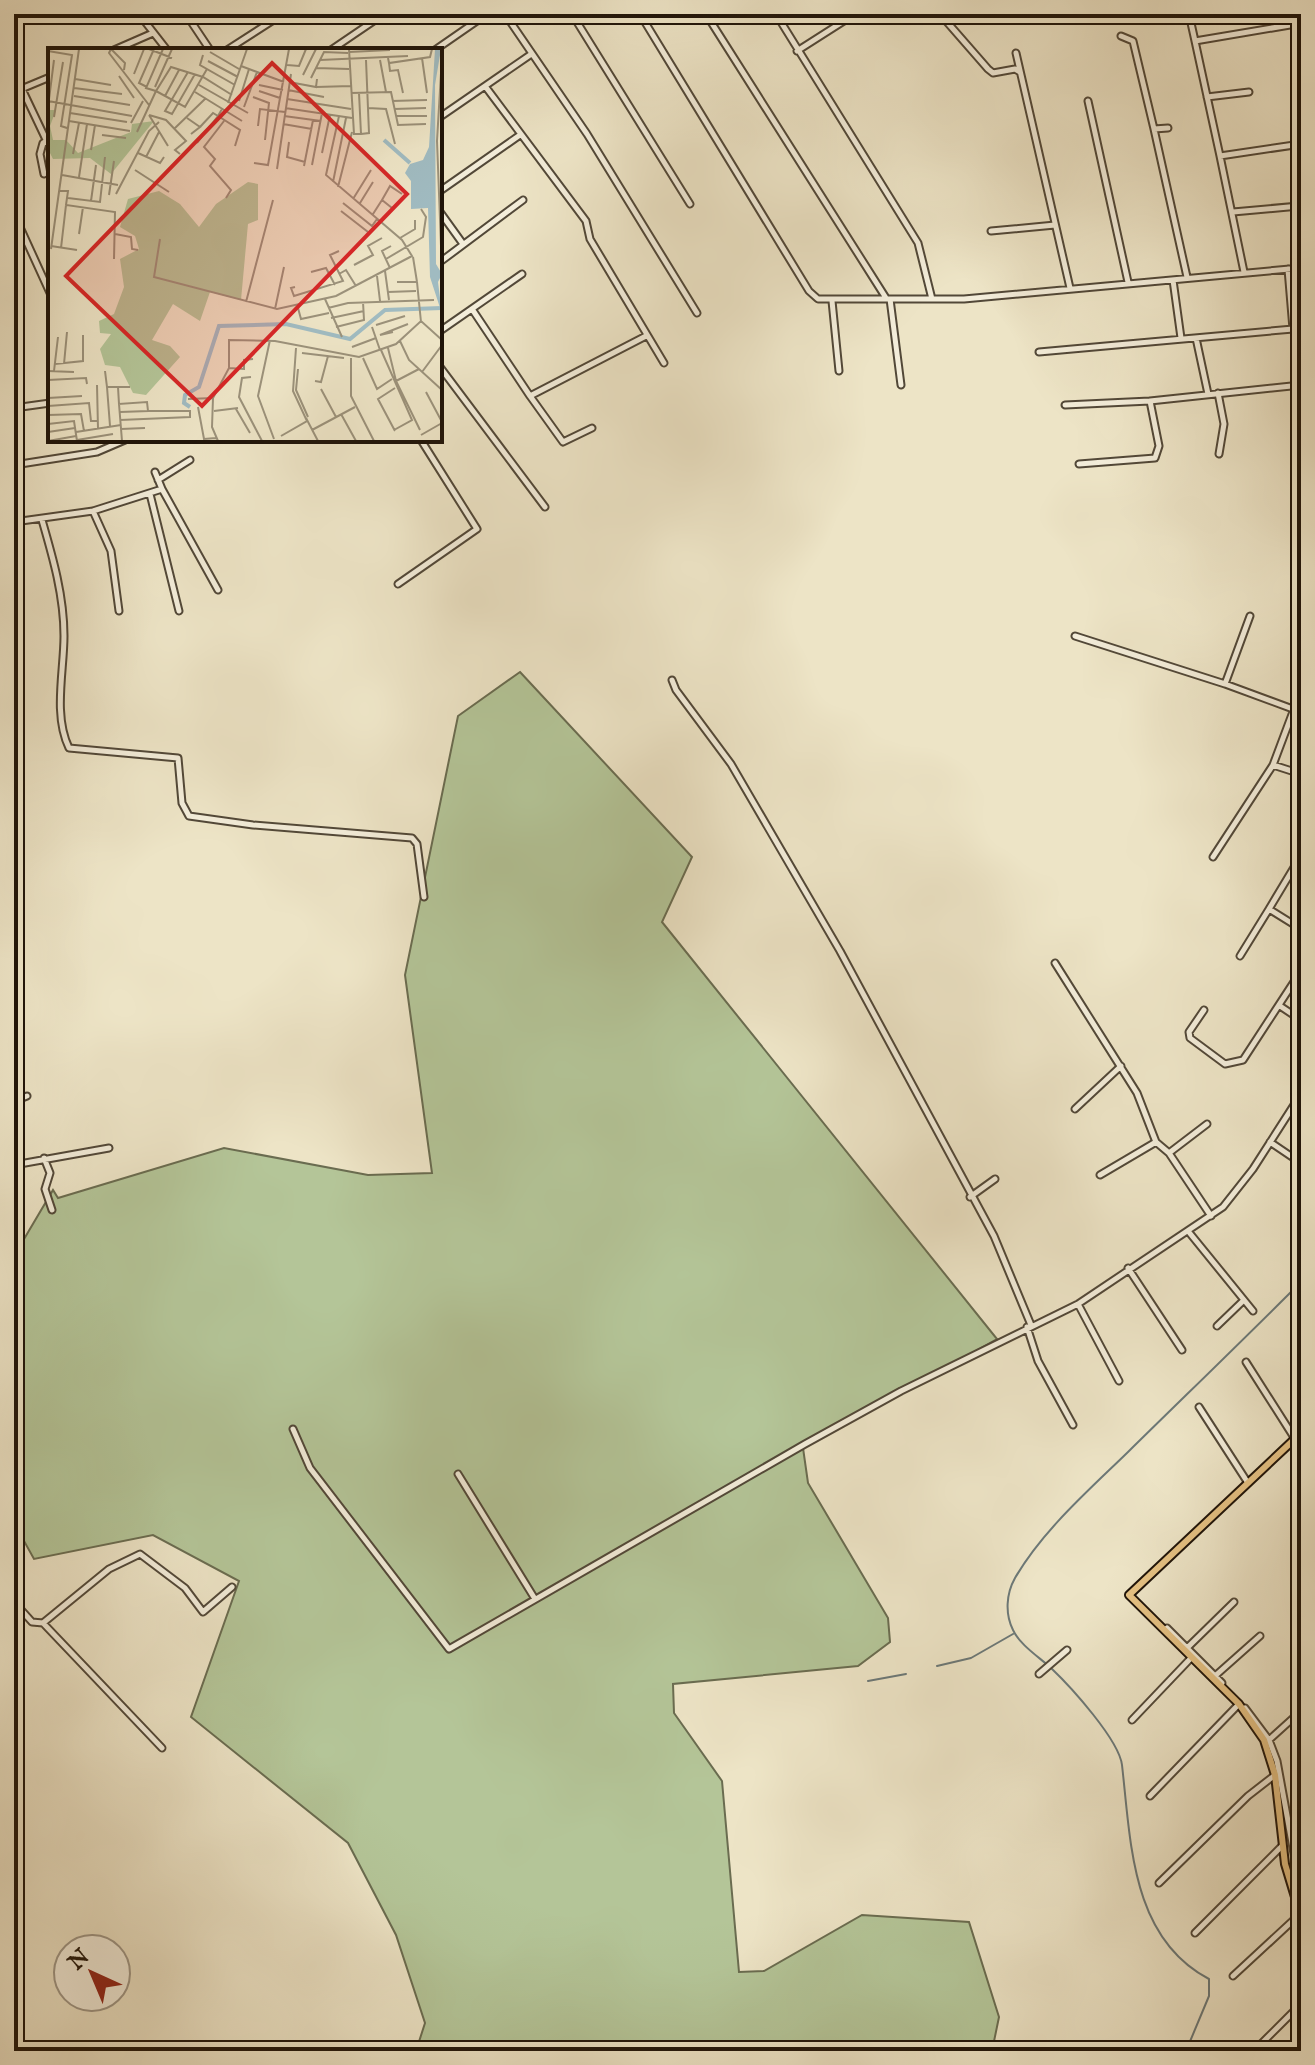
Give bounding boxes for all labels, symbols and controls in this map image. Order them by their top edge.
inset map [48,48,442,442]
north arrow [52,1933,132,2013]
text: N [62,1943,96,1977]

